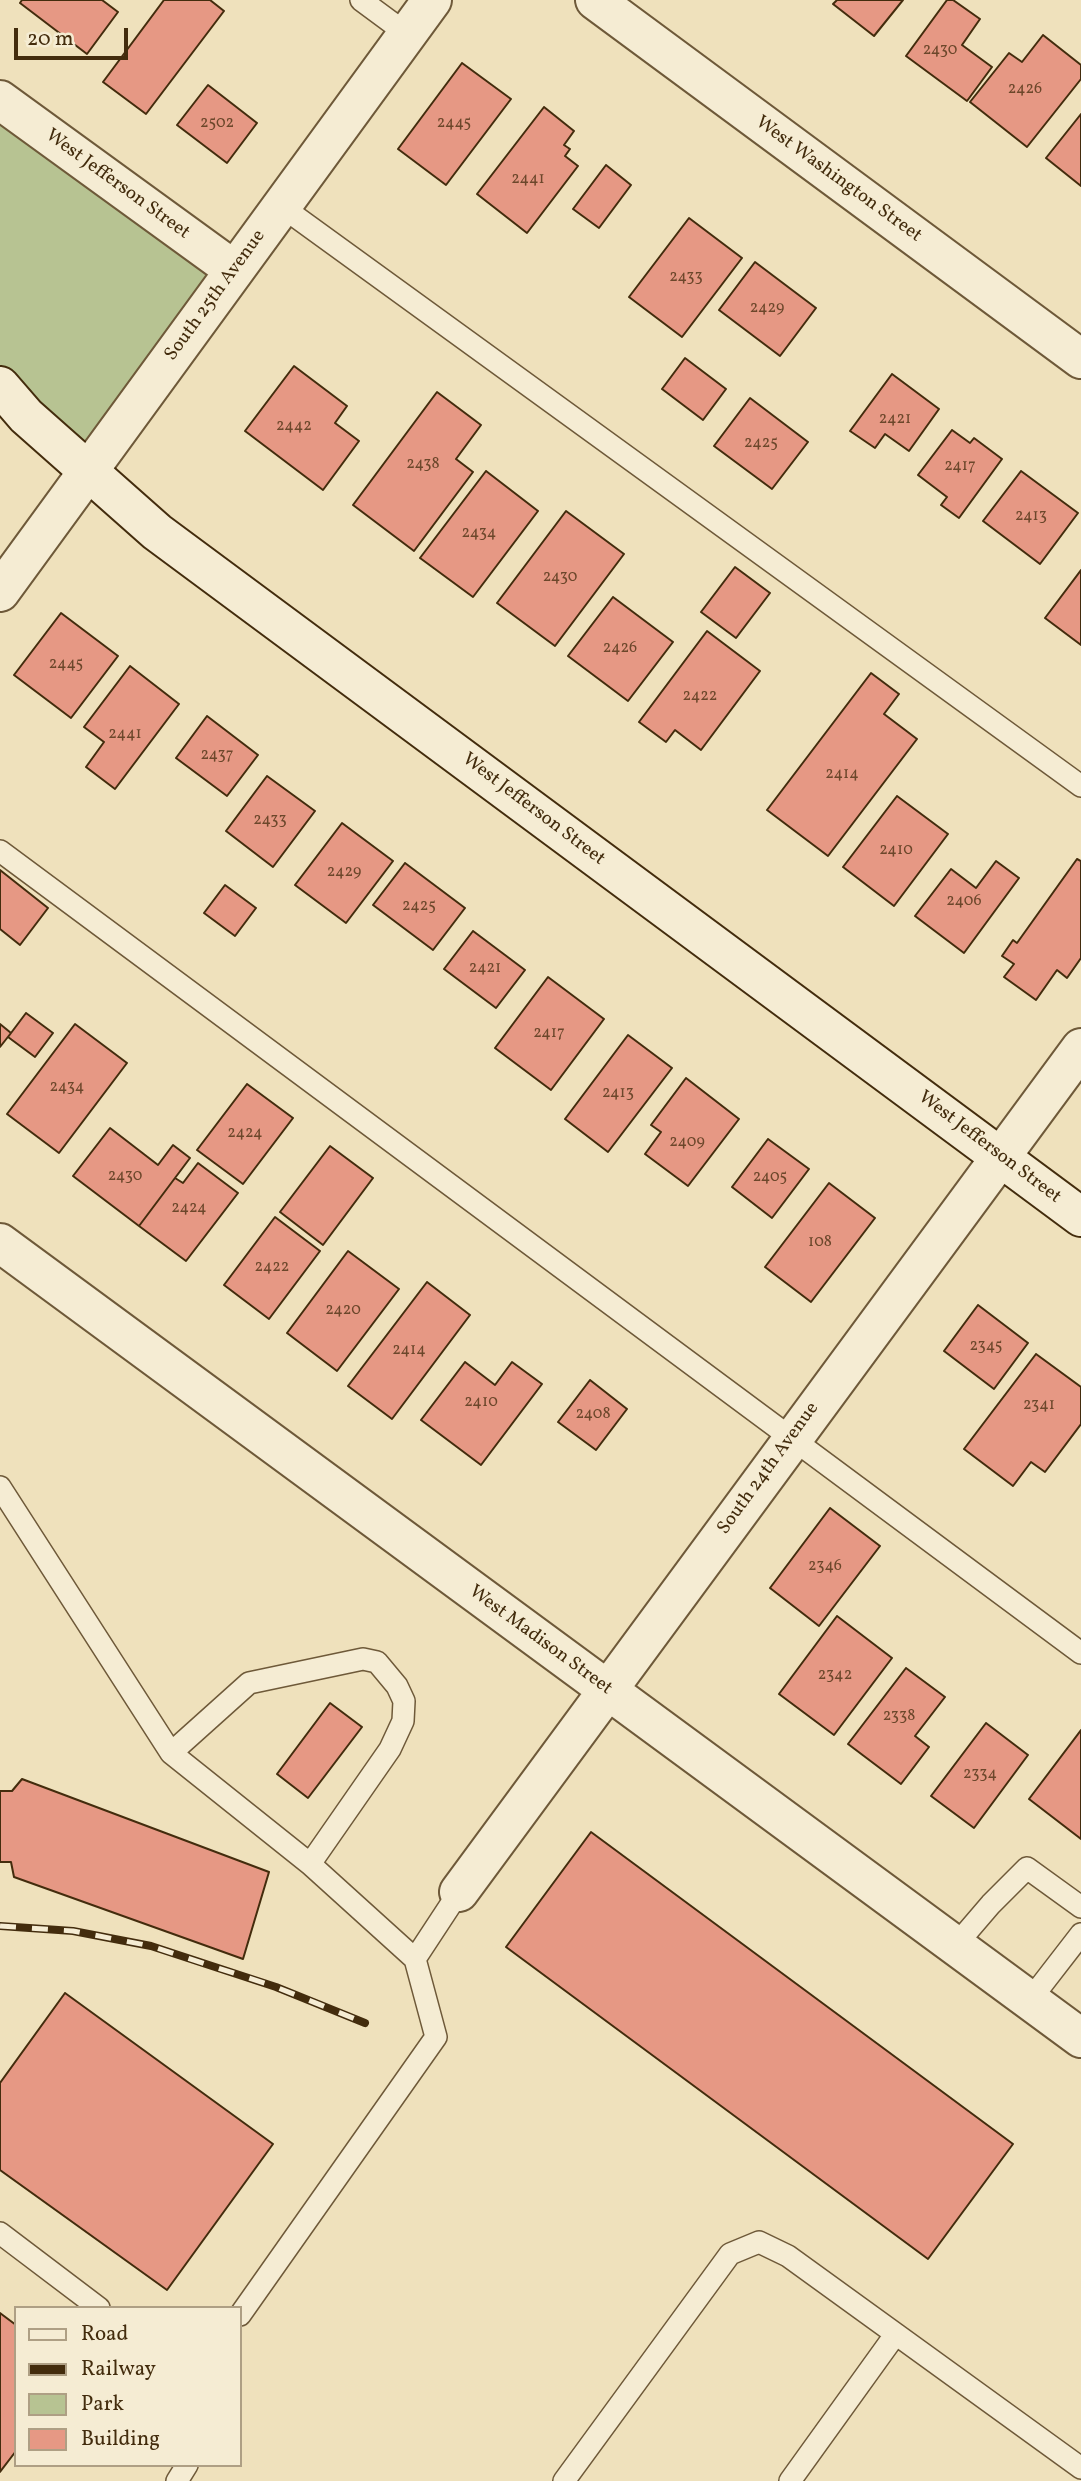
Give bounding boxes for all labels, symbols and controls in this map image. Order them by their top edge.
scale bar [18,14,131,58]
text: 20 m [27,25,73,54]
house number: 2430 [923,41,957,61]
house number: 2426 [1008,80,1042,100]
street label: West Washington Street [750,112,926,248]
house number: 2502 [200,114,234,134]
house number: 2445 [437,114,471,134]
street label: West Jefferson Street [40,125,194,245]
house number: 2441 [511,170,545,190]
street label: South 25th Avenue [161,226,271,366]
house number: 2433 [669,268,703,288]
house number: 2429 [750,299,784,319]
house number: 2421 [879,410,911,430]
house number: 2442 [276,417,312,437]
house number: 2425 [744,434,778,454]
house number: 2438 [406,455,440,475]
house number: 2417 [944,457,976,477]
house number: 2413 [1015,507,1047,527]
house number: 2434 [462,524,496,544]
house number: 2430 [543,568,577,588]
house number: 2426 [603,639,637,659]
house number: 2445 [49,655,83,675]
house number: 2422 [683,687,717,707]
house number: 2441 [108,725,142,745]
house number: 2437 [201,746,233,766]
street label: West Jefferson Street [457,749,609,871]
house number: 2414 [825,765,859,785]
house number: 2433 [253,811,287,831]
house number: 2410 [879,841,913,861]
house number: 2429 [327,863,361,883]
house number: 2406 [946,892,982,912]
house number: 2425 [402,897,436,917]
house number: 2421 [469,959,501,979]
house number: 2417 [533,1024,565,1044]
house number: 2434 [50,1078,84,1098]
house number: 2413 [602,1084,634,1104]
street label: West Jefferson Street [913,1087,1065,1209]
house number: 2424 [227,1124,263,1144]
house number: 2409 [669,1133,705,1153]
house number: 2430 [108,1167,142,1187]
house number: 2405 [753,1168,787,1188]
house number: 2424 [171,1199,207,1219]
house number: 108 [808,1233,832,1253]
house number: 2422 [255,1258,289,1278]
house number: 2420 [325,1301,361,1321]
house number: 2345 [969,1337,1003,1357]
house number: 2414 [392,1341,426,1361]
house number: 2410 [464,1393,498,1413]
house number: 2341 [1023,1396,1055,1416]
street label: South 24th Avenue [713,1398,825,1540]
house number: 2408 [575,1405,611,1425]
house number: 2346 [808,1557,842,1577]
street label: West Madison Street [464,1581,616,1701]
house number: 2342 [818,1666,852,1686]
house number: 2338 [883,1707,915,1727]
house number: 2334 [963,1765,997,1785]
legend [14,2306,242,2467]
text: Road [81,2320,128,2349]
text: Railway [81,2355,156,2384]
text: Park [81,2390,124,2419]
text: Building [81,2425,160,2454]

